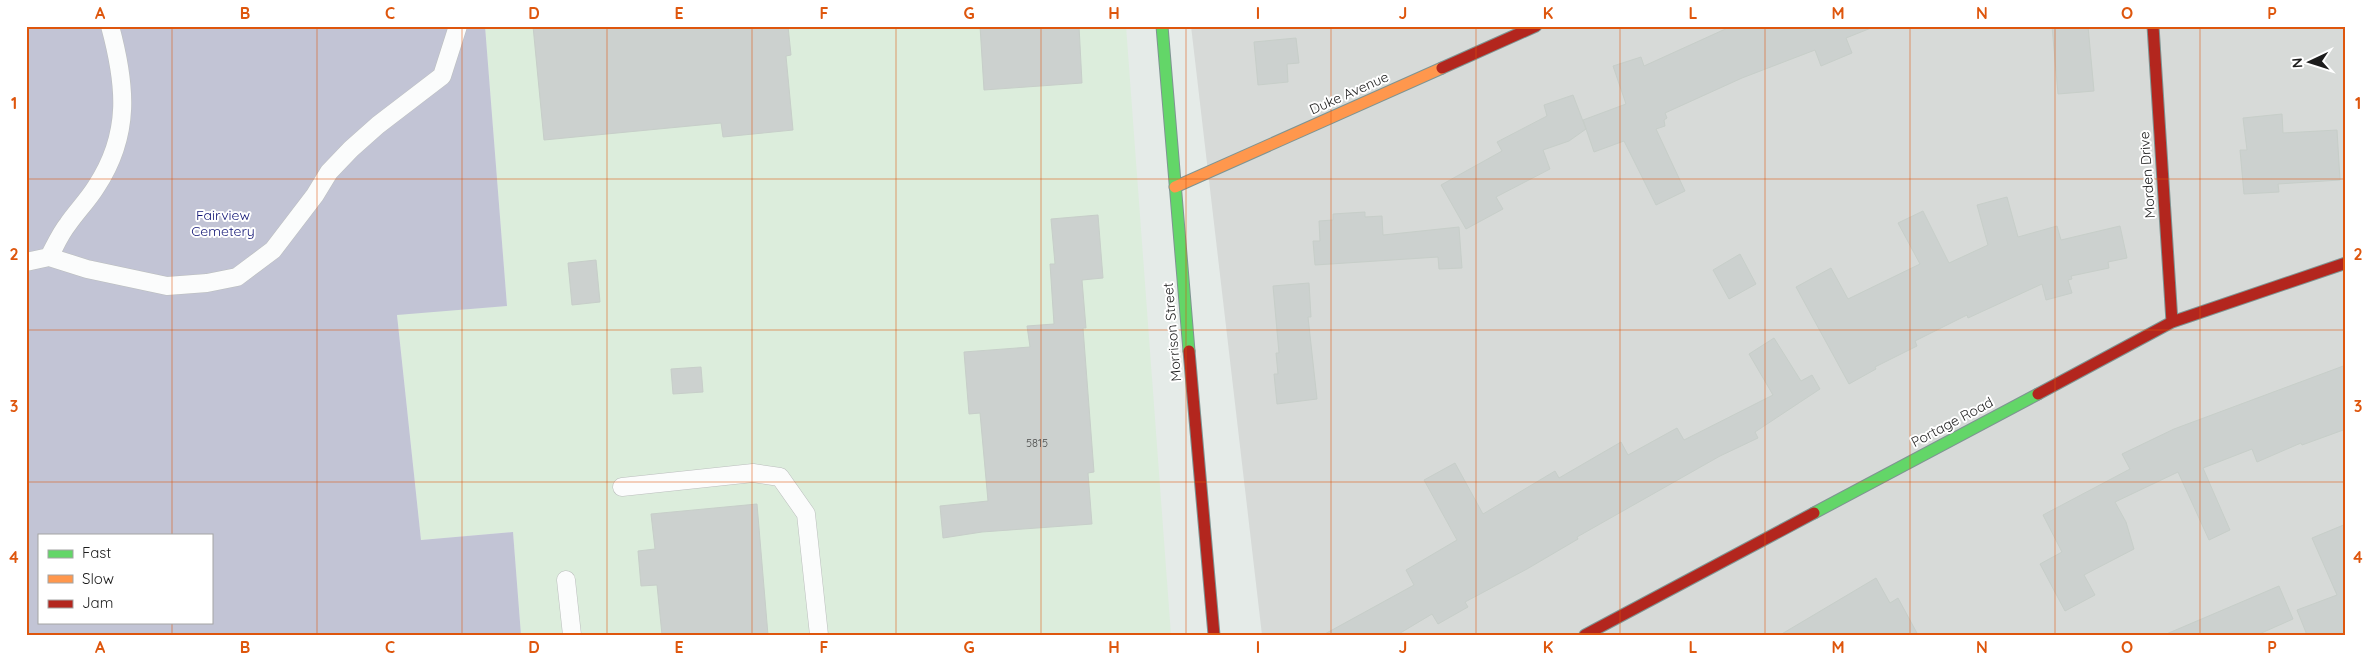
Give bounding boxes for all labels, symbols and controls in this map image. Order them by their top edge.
text: A [95,3,106,23]
text: B [240,3,250,23]
text: C [385,3,395,23]
text: D [528,3,540,23]
text: E [674,3,684,23]
text: F [820,3,829,23]
text: G [963,3,975,23]
text: H [1108,3,1120,23]
text: I [1256,3,1260,23]
text: J [1399,3,1407,23]
text: K [1543,3,1553,23]
text: L [1689,3,1698,23]
text: M [1831,3,1845,23]
text: N [1976,3,1988,23]
text: O [2121,3,2133,23]
text: P [2267,3,2277,23]
north arrow [2284,38,2334,88]
text: N [2288,57,2306,69]
street label: Duke Avenue [1307,67,1391,118]
text: 1 [11,93,17,113]
text: 1 [2355,93,2361,113]
street label: Morden Drive [2135,131,2159,219]
park label: Fairview Cemetery [191,206,255,240]
text: 2 [9,244,19,264]
text: 2 [2353,244,2363,264]
street label: Morrison Street [1159,282,1185,382]
street label: Portage Road [1908,393,1996,451]
text: 3 [10,396,18,416]
text: 3 [2354,396,2362,416]
house number: 5815 [1026,436,1048,450]
legend [38,534,212,624]
text: Fast [82,543,111,562]
text: 4 [9,547,19,567]
text: 4 [2353,547,2363,567]
text: Slow [82,569,114,588]
text: Jam [82,593,113,612]
text: A [95,637,106,657]
text: B [240,637,250,657]
text: C [385,637,395,657]
text: D [528,637,540,657]
text: E [674,637,684,657]
text: F [820,637,829,657]
text: G [963,637,975,657]
text: H [1108,637,1120,657]
text: I [1256,637,1260,657]
text: J [1399,637,1407,657]
text: K [1543,637,1553,657]
text: L [1689,637,1698,657]
text: M [1831,637,1845,657]
text: N [1976,637,1988,657]
text: O [2121,637,2133,657]
text: P [2267,637,2277,657]

